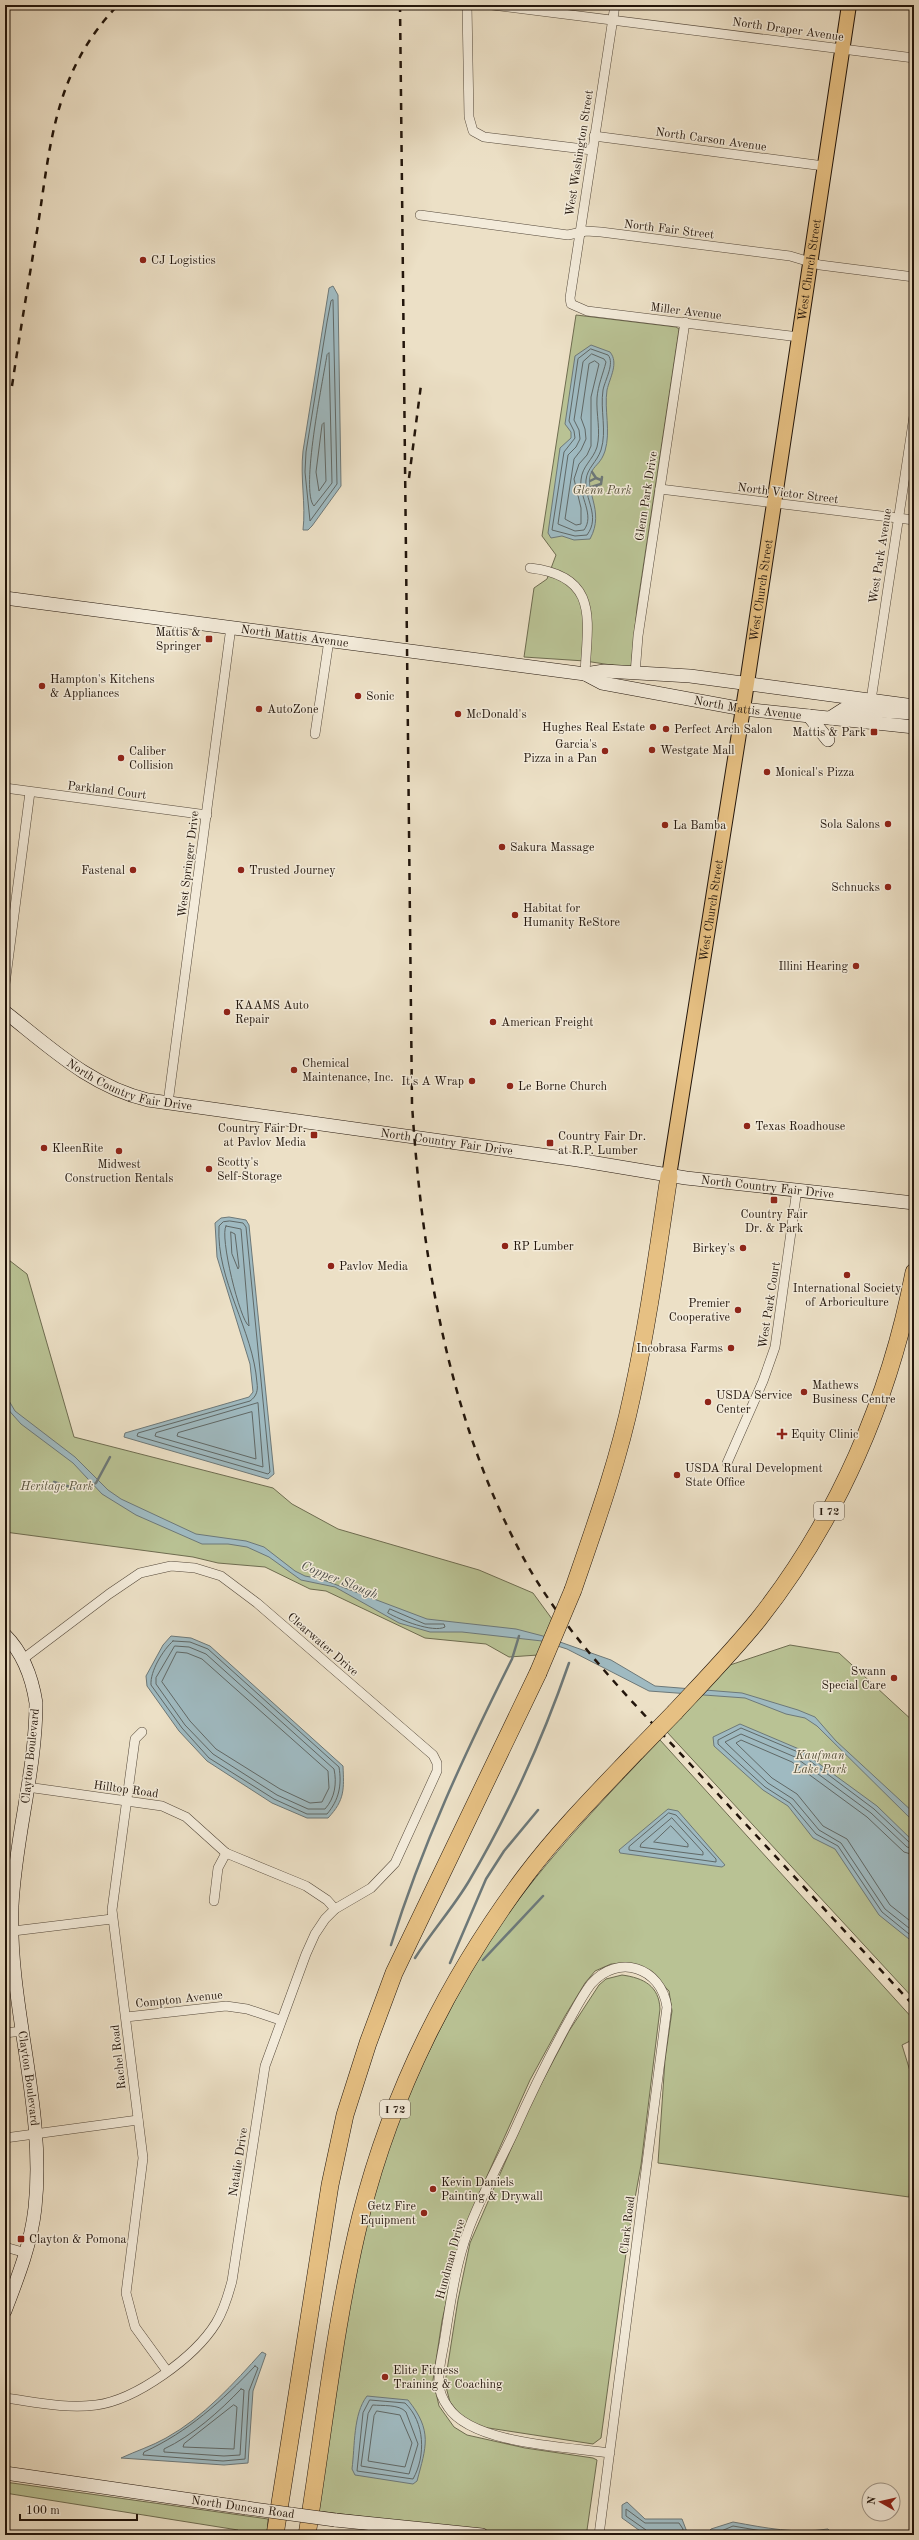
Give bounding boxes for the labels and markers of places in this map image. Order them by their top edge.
marker: CJ Logistics [138,255,148,265]
place label: CJ Logistics [151,255,216,267]
place label: Mattis & Springer [155,627,201,653]
marker: Mattis & Springer [204,634,214,644]
place label: Hampton's Kitchens & Appliances [50,674,155,700]
marker: Hampton's Kitchens & Appliances [37,681,47,691]
marker: Sonic [353,691,363,701]
place label: Sonic [366,691,394,703]
marker: AutoZone [254,704,264,714]
place label: AutoZone [267,704,319,716]
marker: McDonald's [453,709,463,719]
place label: McDonald's [466,709,527,721]
place label: Hughes Real Estate [542,722,645,734]
marker: Hughes Real Estate [648,722,658,732]
marker: Perfect Arch Salon [661,724,671,734]
place label: Perfect Arch Salon [674,724,773,736]
place label: Mattis & Park [792,727,866,739]
marker: Mattis & Park [869,727,879,737]
place label: Garcia's Pizza in a Pan [523,739,598,765]
marker: Westgate Mall [647,745,657,755]
place label: Westgate Mall [660,745,735,757]
place label: Caliber Collision [129,746,174,772]
marker: Garcia's Pizza in a Pan [600,746,610,756]
marker: Caliber Collision [116,753,126,763]
marker: Monical's Pizza [762,767,772,777]
place label: Monical's Pizza [775,767,855,779]
place label: Sola Salons [820,819,880,831]
marker: Sola Salons [883,819,893,829]
marker: La Bamba [660,820,670,830]
place label: La Bamba [673,820,726,832]
marker: Sakura Massage [497,842,507,852]
place label: Sakura Massage [510,842,595,854]
place label: Fastenal [81,865,125,877]
marker: Fastenal [128,865,138,875]
marker: Trusted Journey [236,865,246,875]
place label: Trusted Journey [249,865,336,877]
place label: Schnucks [831,882,880,894]
marker: Schnucks [883,882,893,892]
place label: Habitat for Humanity ReStore [523,903,621,929]
marker: Habitat for Humanity ReStore [510,910,520,920]
place label: Illini Hearing [778,961,849,973]
marker: Illini Hearing [851,961,861,971]
place label: KAAMS Auto Repair [235,1000,309,1026]
marker: KAAMS Auto Repair [222,1007,232,1017]
marker: American Freight [488,1017,498,1027]
place label: American Freight [501,1017,593,1029]
place label: Chemical Maintenance, Inc. [302,1058,394,1084]
marker: Chemical Maintenance, Inc. [289,1065,299,1075]
place label: It's A Wrap [401,1076,464,1088]
marker: It's A Wrap [467,1076,477,1086]
marker: Le Borne Church [505,1081,515,1091]
place label: Le Borne Church [518,1081,608,1093]
marker: Texas Roadhouse [742,1121,752,1131]
place label: Texas Roadhouse [755,1121,846,1133]
place label: Country Fair Dr. at Pavlov Media [218,1123,306,1149]
marker: Country Fair Dr. at Pavlov Media [309,1130,319,1140]
place label: Country Fair Dr. at R.P. Lumber [558,1131,646,1157]
marker: Country Fair Dr. at R.P. Lumber [545,1138,555,1148]
marker: KleenRite [39,1143,49,1153]
place label: KleenRite [52,1143,104,1155]
marker: Midwest Construction Rentals [114,1146,124,1156]
place label: Scotty's Self-Storage [217,1157,283,1183]
place label: Midwest Construction Rentals [65,1159,173,1185]
marker: Scotty's Self-Storage [204,1164,214,1174]
marker: Country Fair Dr. & Park [769,1195,779,1205]
place label: Country Fair Dr. & Park [740,1209,808,1235]
marker: RP Lumber [500,1241,510,1251]
place label: RP Lumber [513,1241,574,1253]
place label: Birkey's [692,1243,735,1255]
marker: Birkey's [738,1243,748,1253]
marker: Pavlov Media [326,1261,336,1271]
place label: Pavlov Media [339,1261,408,1273]
marker: International Society of Arboriculture [842,1270,852,1280]
place label: International Society of Arboriculture [793,1283,902,1309]
place label: Premier Cooperative [669,1298,730,1324]
marker: Premier Cooperative [733,1305,743,1315]
place label: Incobrasa Farms [636,1343,723,1355]
marker: Incobrasa Farms [726,1343,736,1353]
place label: Mathews Business Centre [812,1380,896,1406]
marker: Mathews Business Centre [799,1387,809,1397]
place label: USDA Service Center [716,1390,793,1416]
marker: USDA Service Center [703,1397,713,1407]
marker: Equity Clinic [776,1428,788,1440]
place label: Equity Clinic [791,1429,858,1441]
place label: USDA Rural Development State Office [685,1463,823,1489]
marker: USDA Rural Development State Office [672,1470,682,1480]
place label: Swann Special Care [821,1666,887,1692]
marker: Swann Special Care [889,1673,899,1683]
place label: Kevin Daniels Painting & Drywall [441,2177,543,2203]
marker: Kevin Daniels Painting & Drywall [428,2184,438,2194]
place label: Getz Fire Equipment [360,2201,416,2227]
marker: Getz Fire Equipment [419,2208,429,2218]
marker: Clayton & Pomona [16,2234,26,2244]
place label: Clayton & Pomona [29,2234,127,2246]
place label: Elite Fitness Training & Coaching [393,2365,503,2391]
marker: Elite Fitness Training & Coaching [380,2372,390,2382]

